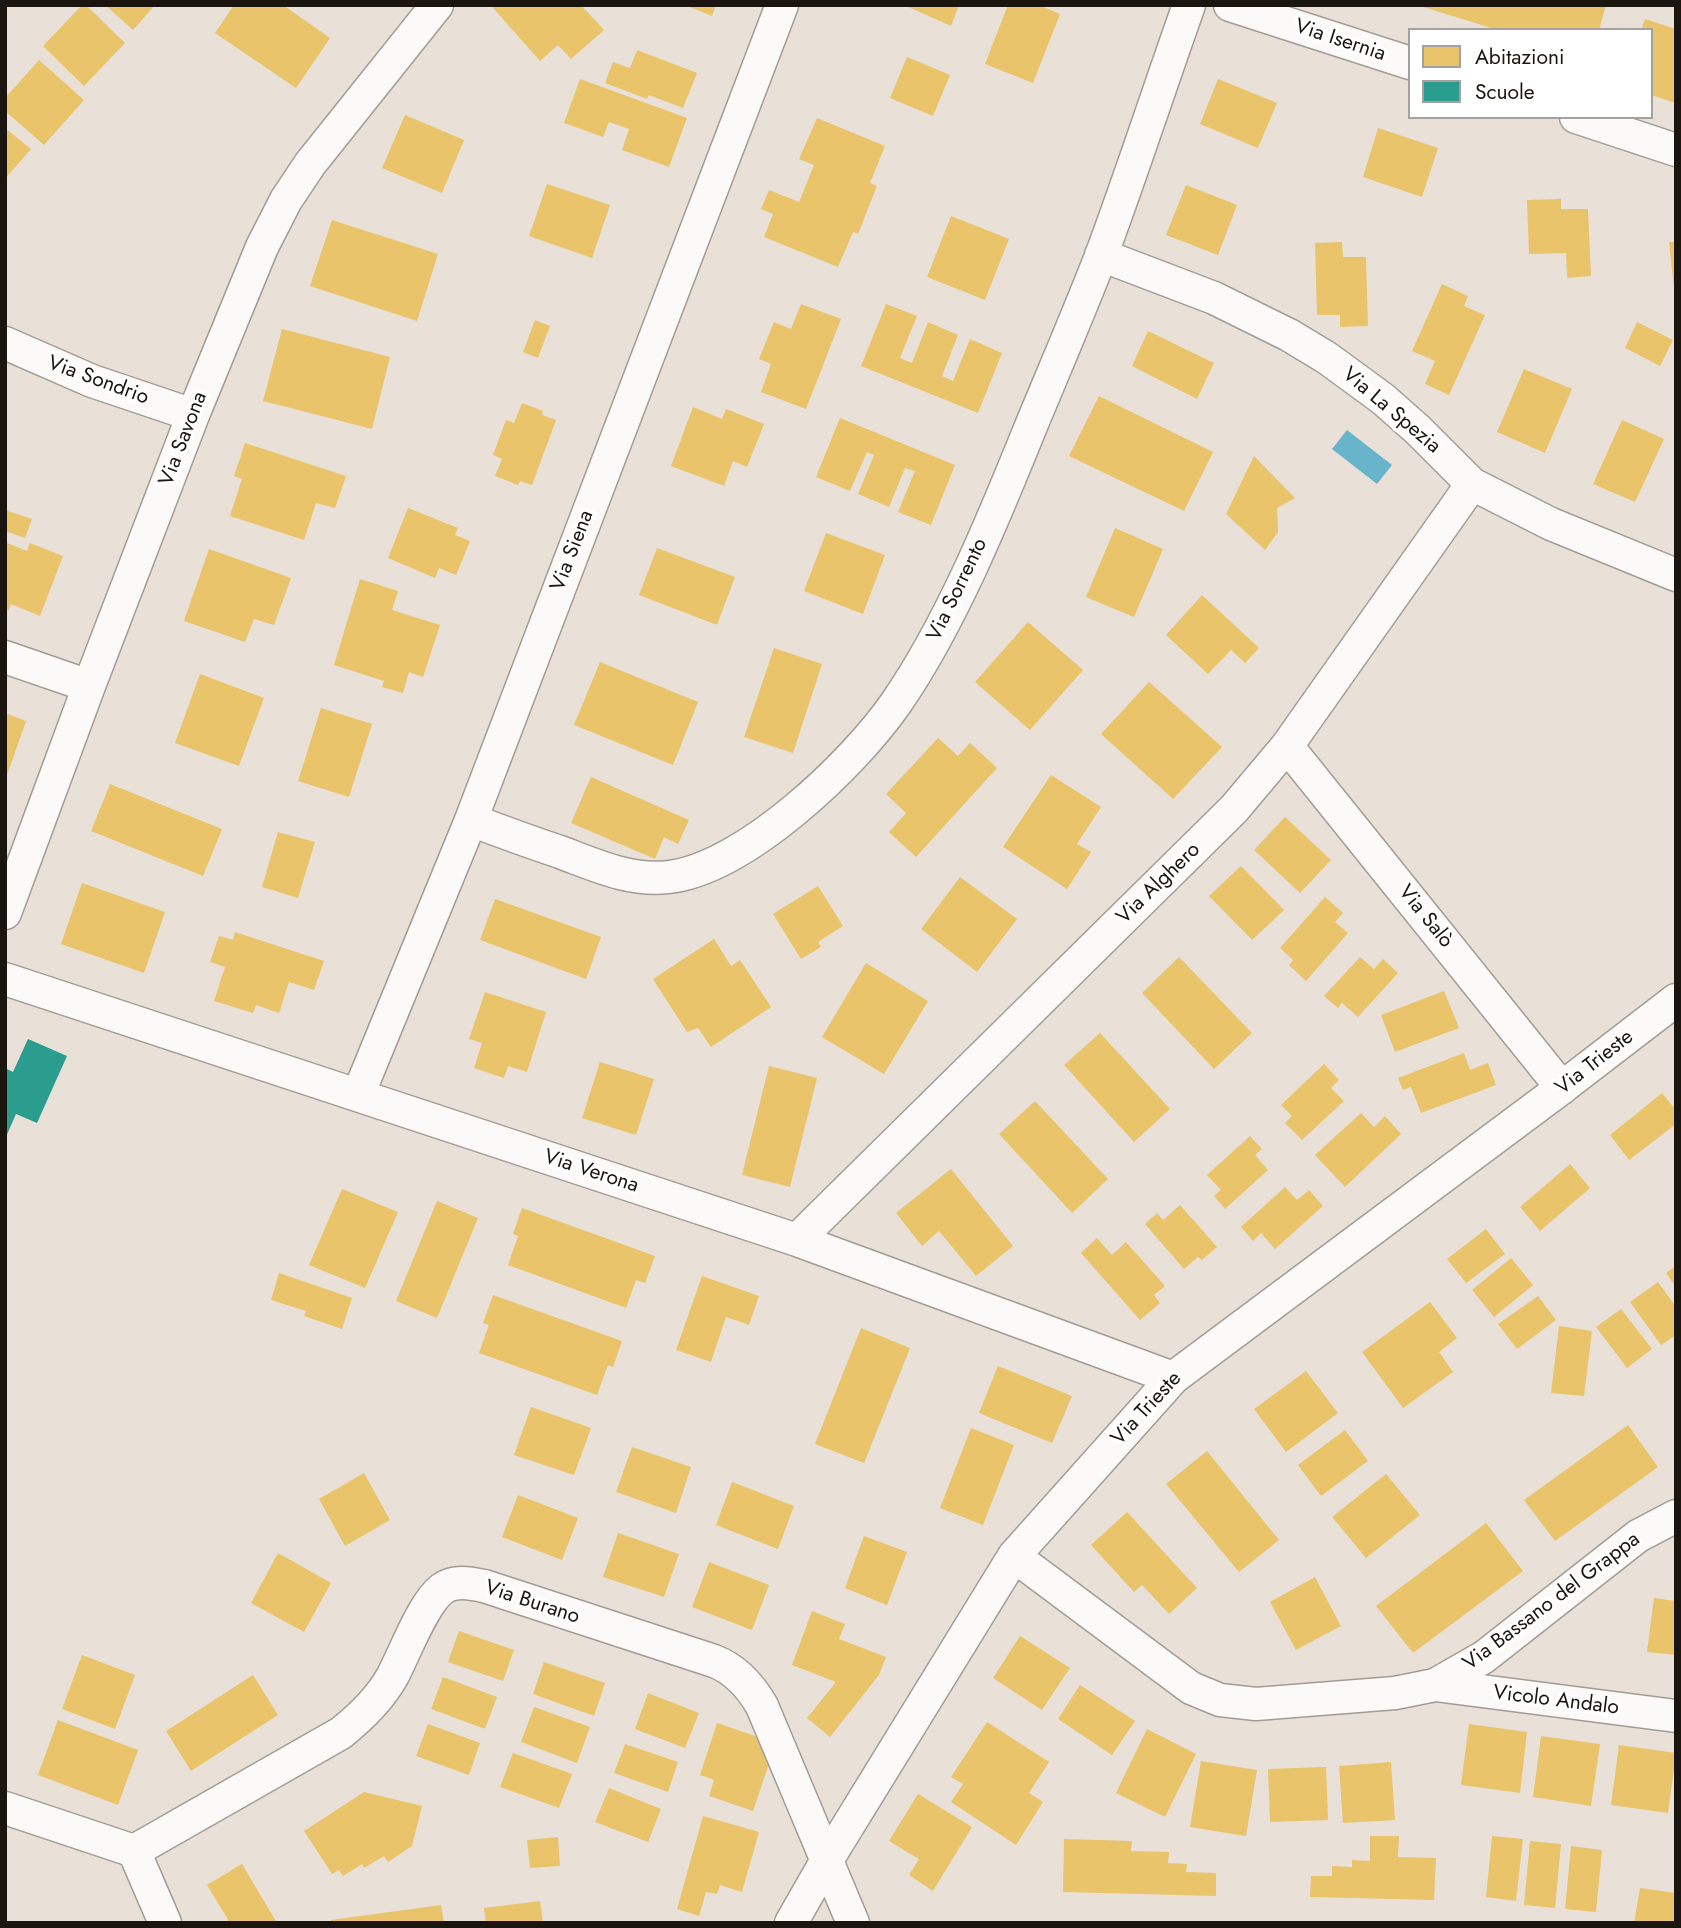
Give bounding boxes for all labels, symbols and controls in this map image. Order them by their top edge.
street label: Via Isernia [1291,15,1389,67]
legend [1408,28,1653,119]
text: Abitazioni [1475,42,1565,72]
text: Scuole [1475,77,1535,107]
street label: Via Sondrio [44,351,152,411]
street label: Via La Spezia [1337,363,1445,459]
street label: Via Savona [155,388,213,490]
street label: Via Siena [546,507,600,595]
street label: Via Sorrento [922,535,994,645]
street label: Via Alghero [1112,838,1206,930]
street label: Via Salò [1392,880,1458,954]
street label: Via Trieste [1551,1025,1639,1101]
street label: Via Verona [540,1145,642,1199]
street label: Via Trieste [1107,1367,1187,1451]
street label: Via Bassano del Grappa [1459,1527,1645,1677]
street label: Via Burano [481,1576,583,1630]
street label: Vicolo Andalo [1492,1681,1620,1721]

